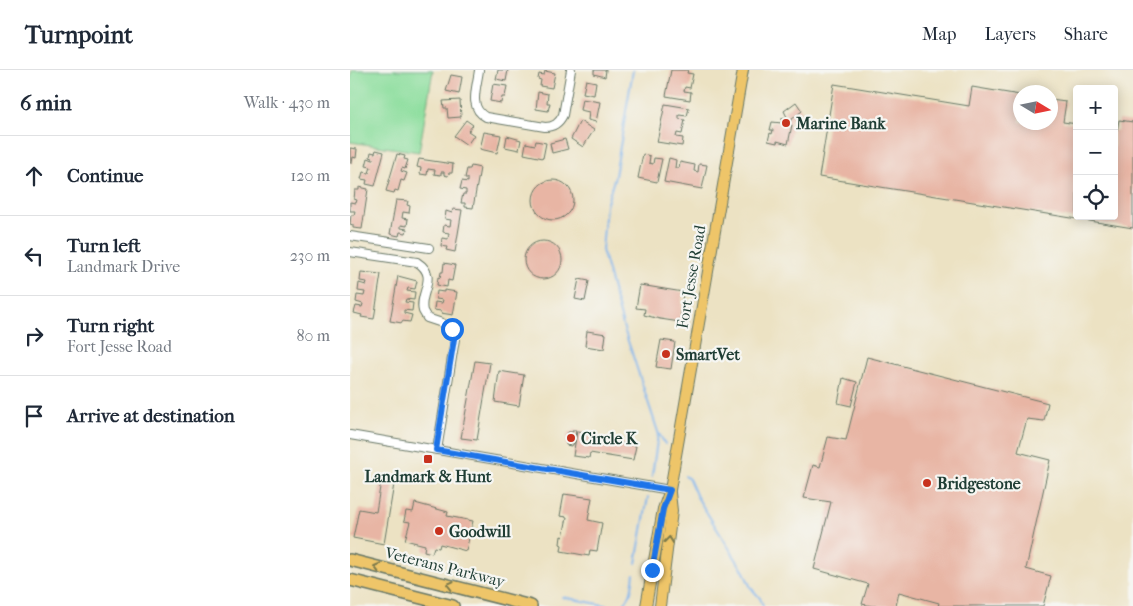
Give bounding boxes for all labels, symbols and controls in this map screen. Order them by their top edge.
text: Turnpoint [25,21,133,49]
text: Map [922,24,956,45]
text: Layers [984,24,1036,45]
text: Share [1064,24,1108,45]
north arrow [1013,85,1058,130]
map controls [1073,85,1118,220]
button: + [1073,85,1118,130]
text: 6 min [20,91,72,115]
text: Walk · 430 m [244,93,330,112]
place label: Marine Bank [795,114,886,133]
marker: Marine Bank [780,117,792,129]
button: − [1073,130,1118,175]
icon: ahead [20,162,48,190]
text: Continue [67,165,143,187]
text: 120 m [291,166,330,185]
button: locate [1073,175,1118,220]
street label: Fort Jesse Road [673,223,710,330]
text: Turn left [67,235,141,257]
icon: left [20,242,48,270]
text: 230 m [290,246,330,265]
text: Landmark Drive [67,257,180,276]
text: Turn right [67,315,154,337]
route start [441,318,464,341]
icon: right [20,322,48,350]
text: 80 m [296,326,330,345]
text: Fort Jesse Road [67,337,172,356]
place label: SmartVet [676,345,740,364]
marker: SmartVet [660,348,672,360]
icon: arrive [20,402,48,430]
text: Arrive at destination [67,405,235,427]
place label: Circle K [581,429,639,448]
marker: Circle K [565,432,577,444]
marker: Landmark & Hunt [422,453,434,465]
place label: Landmark & Hunt [364,467,492,486]
place label: Bridgestone [937,474,1021,494]
marker: Bridgestone [921,477,933,489]
place label: Goodwill [449,522,511,541]
marker: Goodwill [433,525,445,537]
one-way arrow [663,536,674,544]
street label: Veterans Parkway [382,543,507,591]
route end [641,559,664,582]
one-way arrow [374,562,382,572]
one-way arrow [445,580,454,591]

